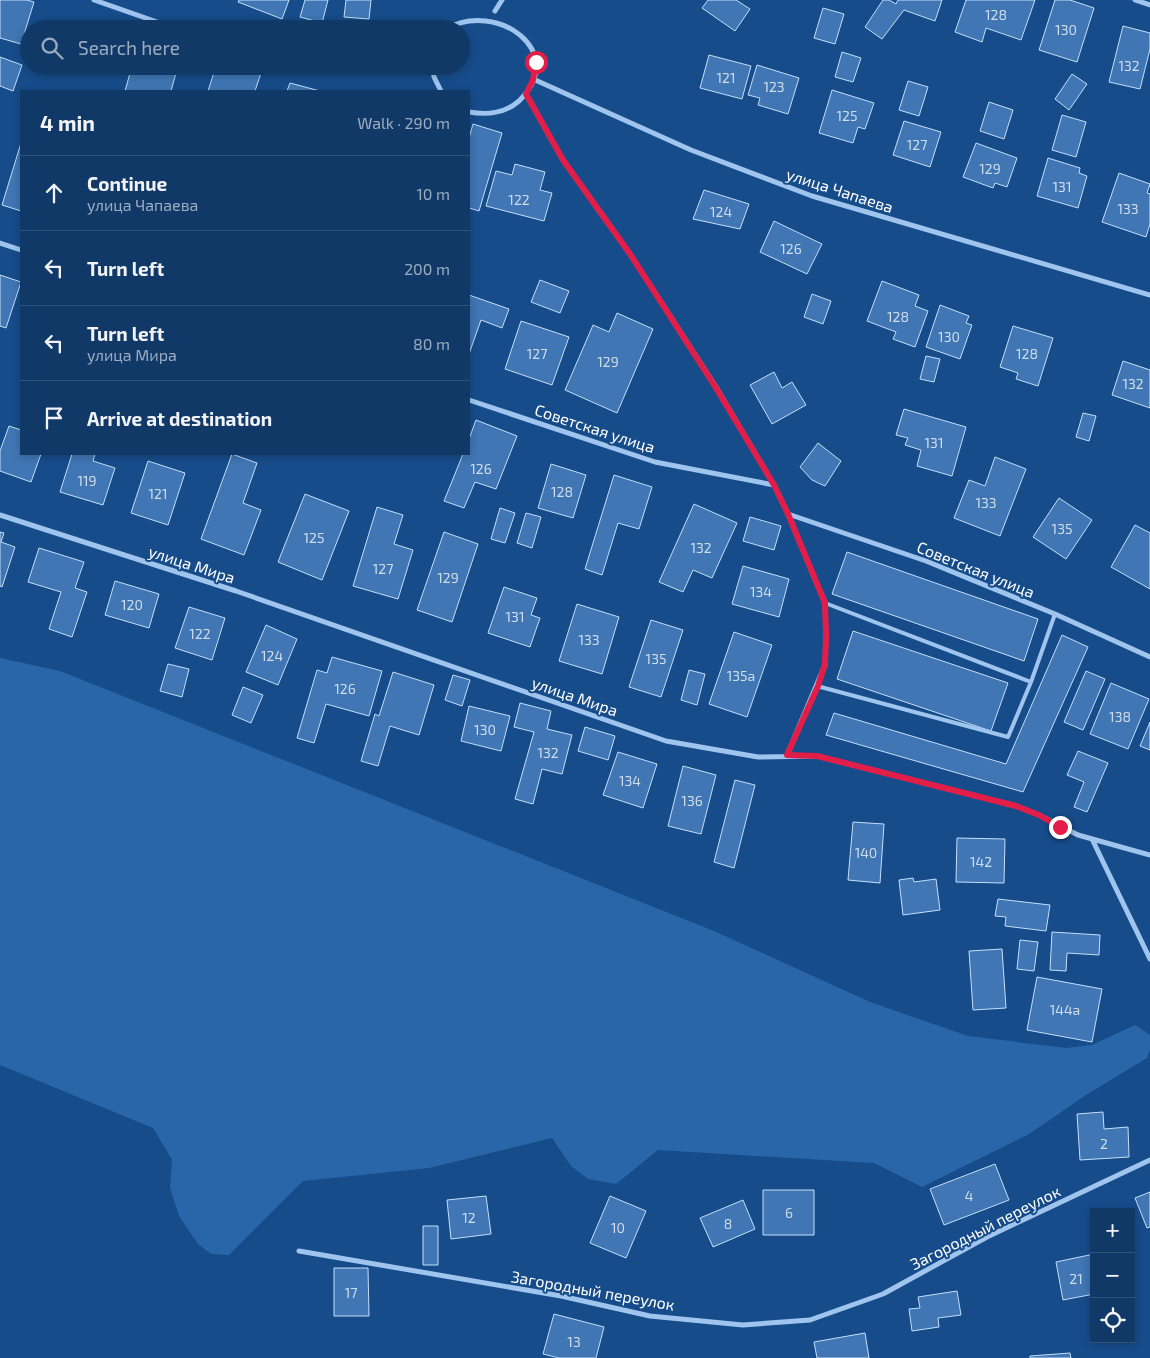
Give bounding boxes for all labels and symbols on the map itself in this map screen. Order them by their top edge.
house number: 128 [985,6,1007,23]
house number: 130 [1055,21,1077,38]
route start [525,51,548,74]
house number: 132 [1118,57,1140,74]
house number: 121 [716,69,736,86]
house number: 123 [763,78,785,95]
house number: 125 [837,107,857,124]
house number: 127 [907,136,927,153]
house number: 129 [979,160,1001,177]
street label: улица Чапаева [784,164,896,217]
house number: 131 [1053,178,1071,195]
house number: 122 [508,191,530,208]
house number: 133 [1117,200,1139,217]
house number: 124 [710,203,732,220]
house number: 126 [780,240,802,257]
house number: 128 [887,308,909,325]
house number: 130 [938,328,960,345]
house number: 127 [527,345,547,362]
house number: 128 [1016,345,1038,362]
house number: 129 [597,353,619,370]
house number: 132 [1122,375,1144,392]
street label: Советская улица [532,400,657,457]
house number: 131 [925,434,943,451]
house number: 126 [470,460,492,477]
house number: 119 [77,472,97,489]
house number: 128 [551,483,573,500]
house number: 121 [148,485,168,502]
house number: 133 [975,494,997,511]
house number: 135 [1052,520,1072,537]
house number: 125 [304,529,324,546]
street label: Советская улица [914,537,1038,602]
house number: 132 [690,539,712,556]
street label: улица Мира [146,541,238,588]
house number: 127 [373,560,393,577]
house number: 129 [437,569,459,586]
house number: 134 [750,583,772,600]
house number: 120 [121,596,143,613]
house number: 131 [506,608,524,625]
house number: 122 [189,625,211,642]
house number: 133 [578,631,600,648]
house number: 124 [261,647,283,664]
house number: 135 [646,650,666,667]
house number: 135а [727,667,755,684]
street label: улица Мира [529,672,621,721]
house number: 126 [334,680,356,697]
house number: 138 [1109,708,1131,725]
house number: 130 [474,721,496,738]
house number: 132 [537,744,559,761]
house number: 134 [619,772,641,789]
house number: 136 [681,792,703,809]
route end [1049,816,1072,839]
house number: 140 [855,844,877,861]
house number: 142 [970,853,992,870]
house number: 144а [1050,1001,1080,1018]
house number: 2 [1100,1135,1108,1152]
street label: Загородный переулок [907,1181,1064,1274]
house number: 4 [965,1187,973,1204]
house number: 6 [785,1204,793,1221]
house number: 12 [462,1209,476,1226]
house number: 8 [724,1215,732,1232]
house number: 10 [611,1219,625,1236]
street label: Загородный переулок [509,1266,677,1315]
house number: 21 [1069,1270,1083,1287]
house number: 17 [345,1284,357,1301]
house number: 13 [567,1333,581,1350]

